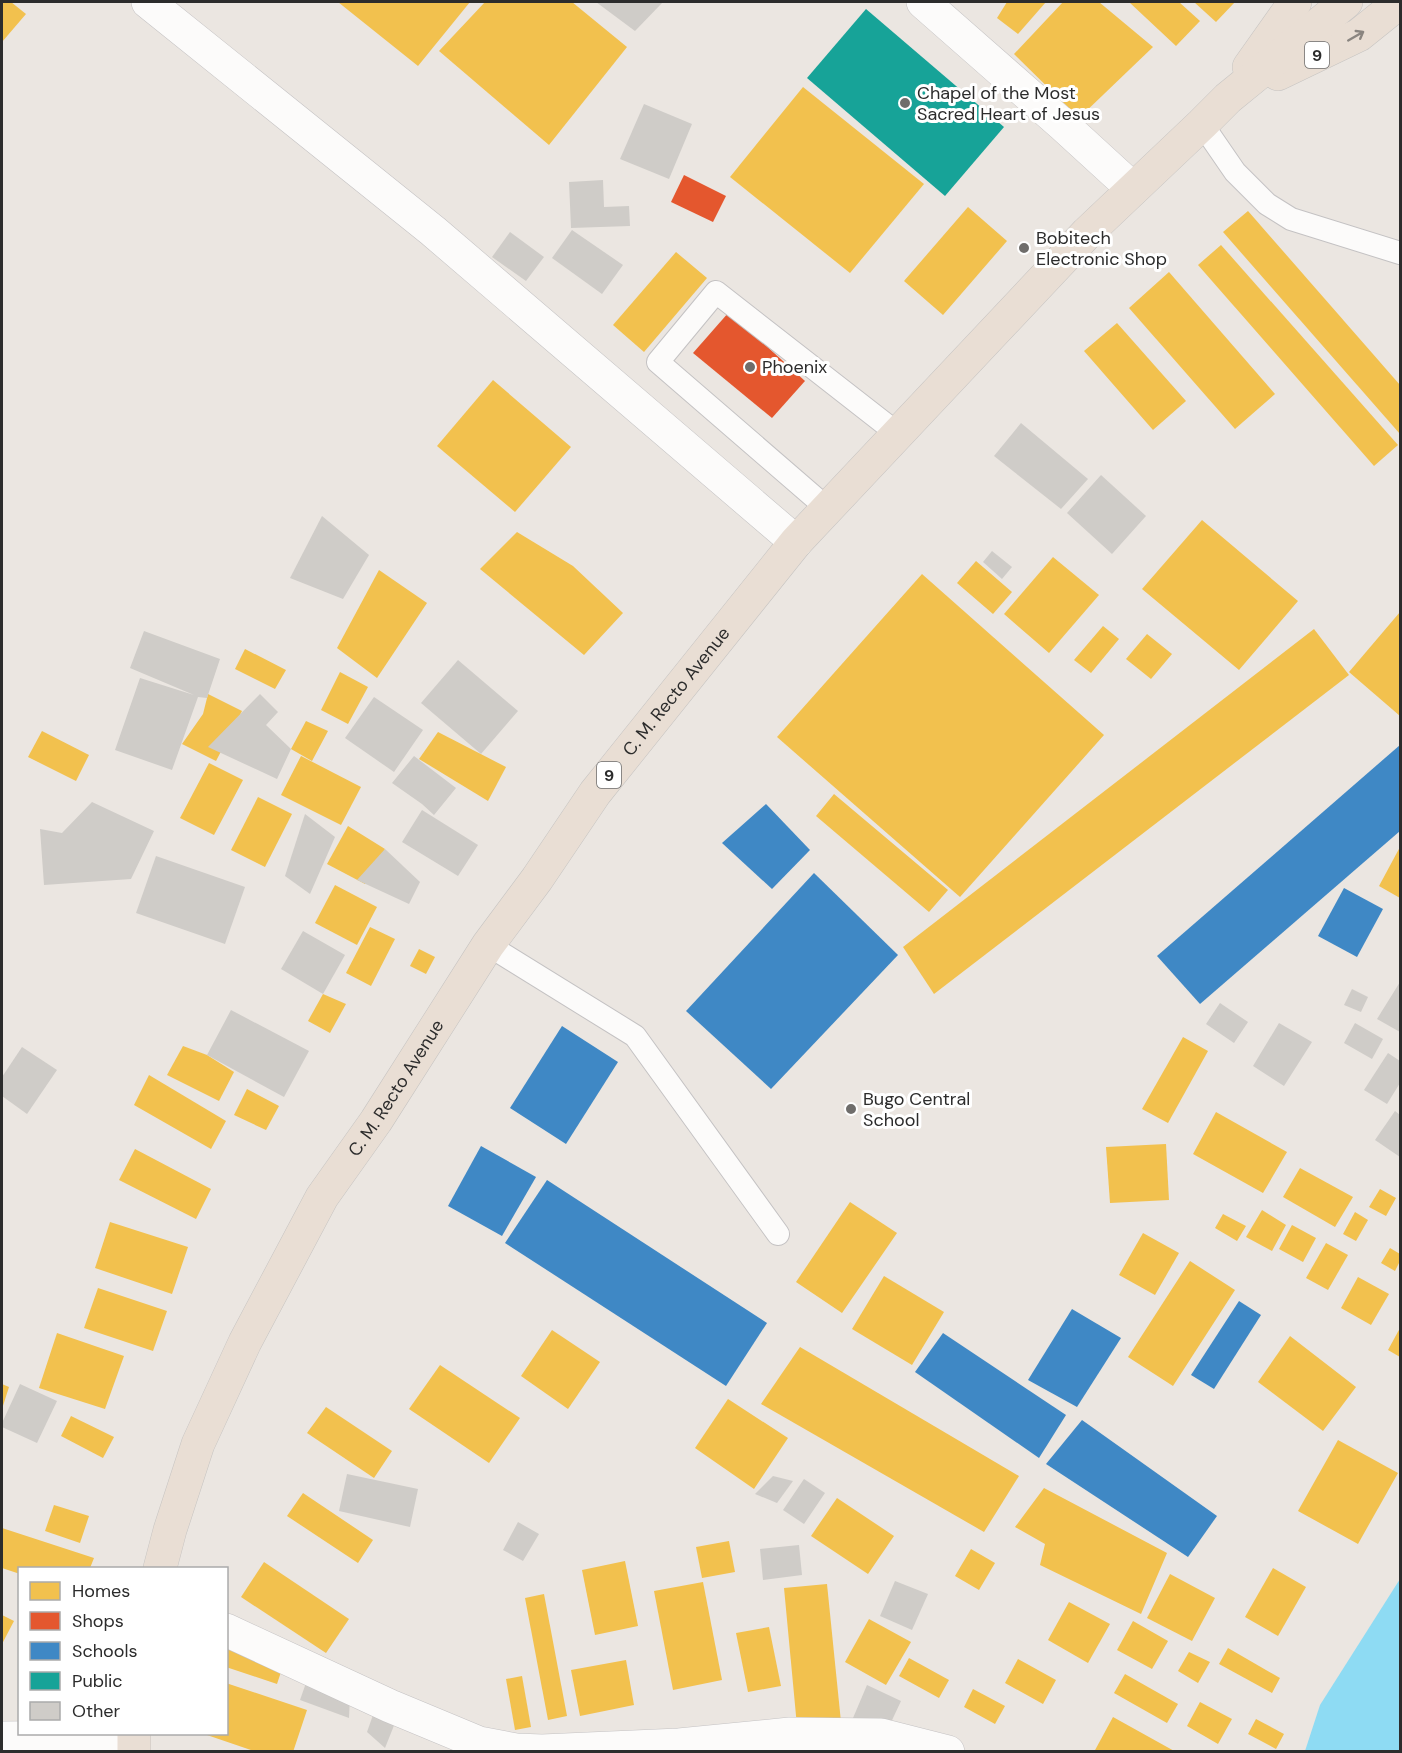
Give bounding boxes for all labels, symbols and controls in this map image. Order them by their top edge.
one-way arrow [1347,29,1364,41]
road number: 9 [1305,42,1329,68]
place label: Chapel of the Most Sacred Heart of Jesus [917,81,1100,126]
marker: Chapel of the Most Sacred Heart of Jesus [898,96,912,110]
place label: Bobitech Electronic Shop [1036,226,1167,271]
marker: Bobitech Electronic Shop [1017,241,1031,255]
place label: Phoenix [762,355,827,379]
marker: Phoenix [743,360,757,374]
street label: C. M. Recto Avenue [617,622,735,761]
road number: 9 [597,762,621,788]
street label: C. M. Recto Avenue [343,1015,449,1161]
place label: Bugo Central School [863,1087,970,1132]
marker: Bugo Central School [844,1102,858,1116]
legend [18,1567,228,1735]
text: Homes [72,1579,130,1603]
text: Shops [72,1609,124,1633]
text: Schools [72,1639,137,1663]
text: Public [72,1669,123,1693]
text: Other [72,1699,121,1723]

